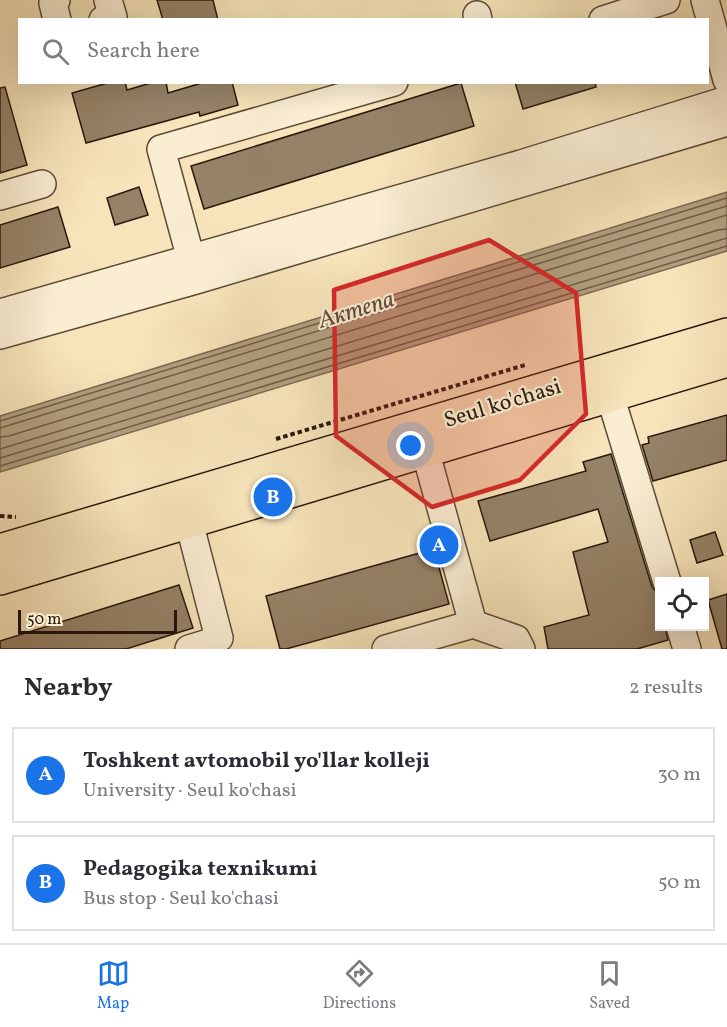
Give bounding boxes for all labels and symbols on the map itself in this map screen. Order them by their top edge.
water label: Актепа [313,283,399,339]
street label: Seul ko'chasi [440,372,565,437]
your location [396,431,425,460]
pin: B [254,474,292,520]
pin: A [420,522,458,568]
scale bar [18,607,177,634]

